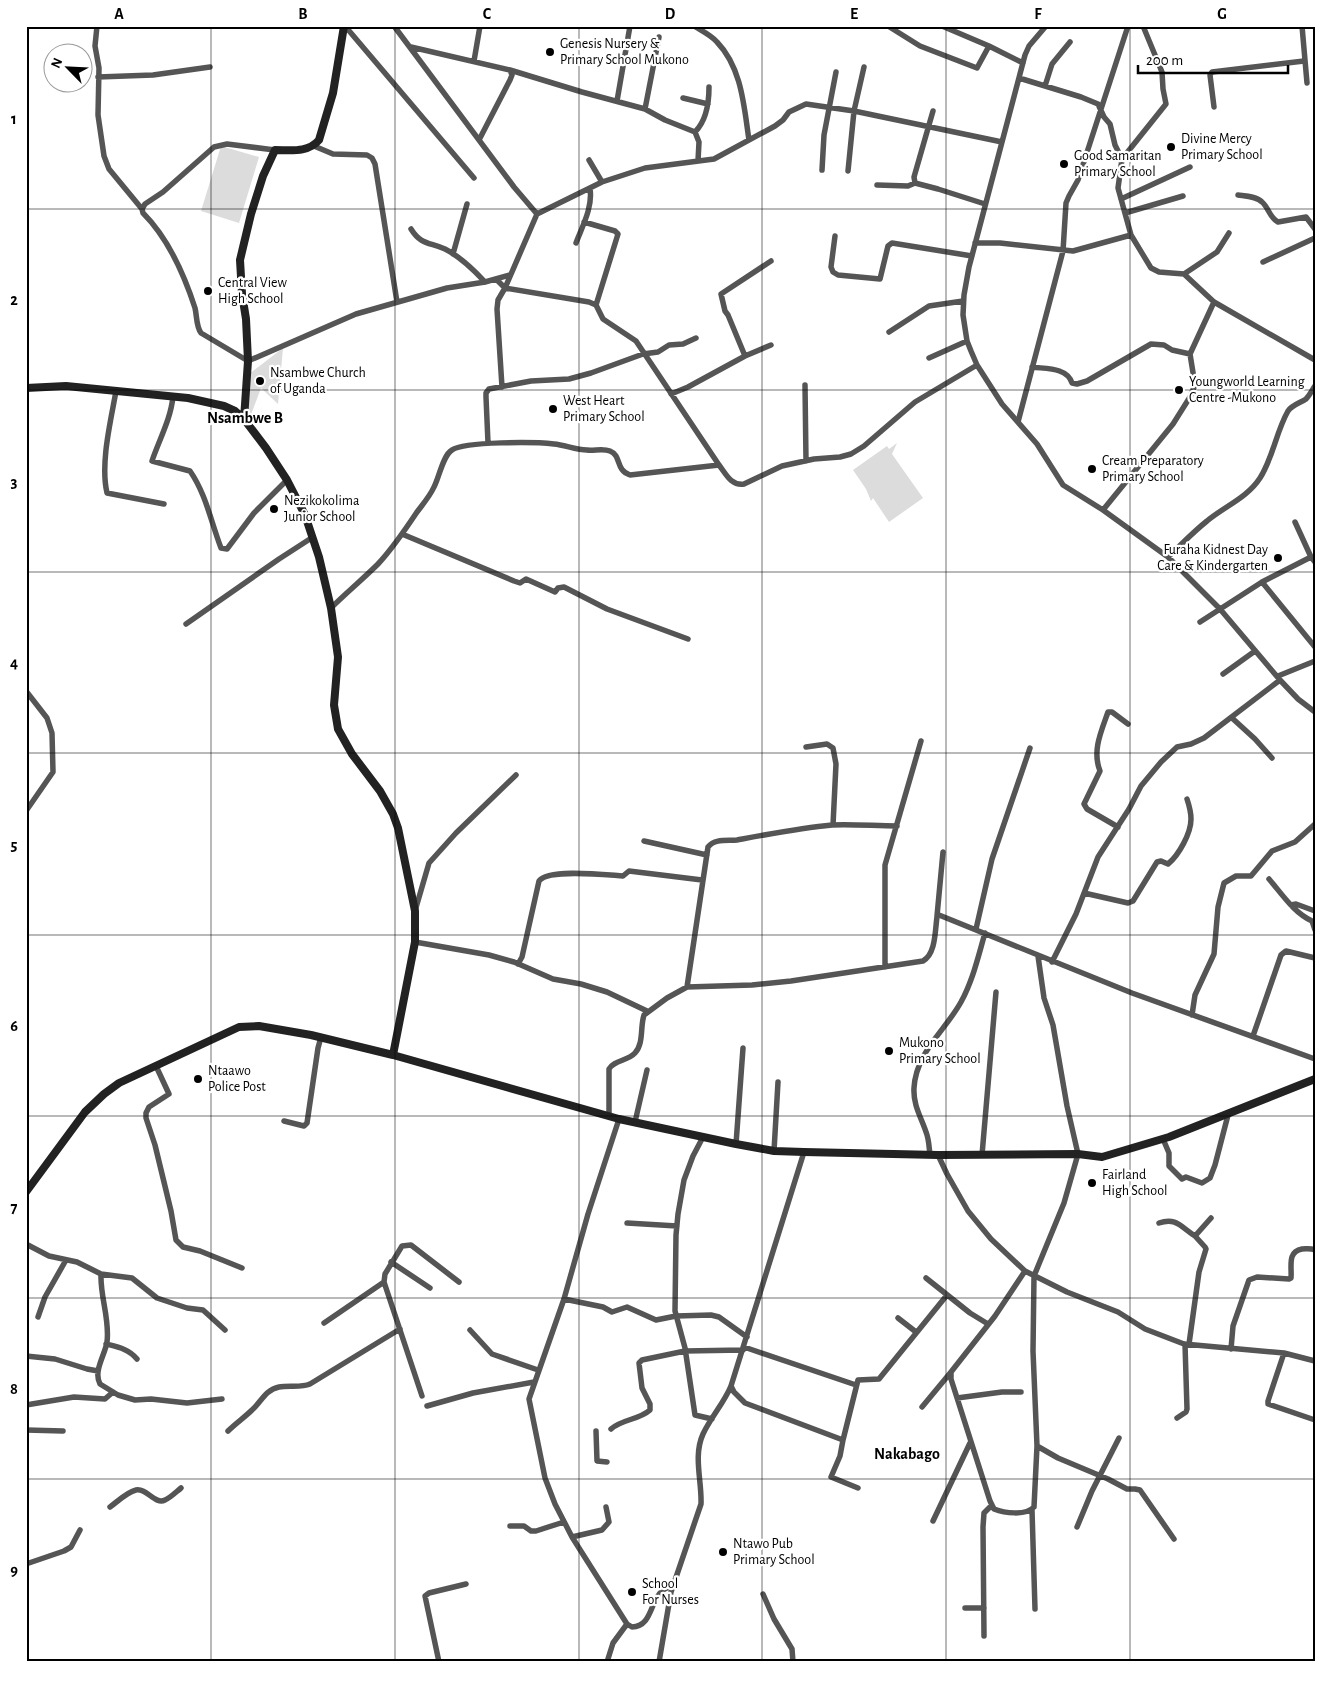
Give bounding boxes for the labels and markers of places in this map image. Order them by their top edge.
place label: Genesis Nursery & Primary School Mukono [560,37,689,67]
marker: Genesis Nursery & Primary School Mukono [544,46,556,58]
place label: Divine Mercy Primary School [1181,132,1263,162]
marker: Divine Mercy Primary School [1165,141,1177,153]
place label: Good Samaritan Primary School [1074,149,1162,179]
marker: Good Samaritan Primary School [1058,158,1070,170]
place label: Central View High School [218,276,287,306]
marker: Central View High School [202,285,214,297]
place label: Nsambwe Church of Uganda [270,366,366,396]
marker: Nsambwe Church of Uganda [254,375,266,387]
place label: Youngworld Learning Centre -Mukono [1189,375,1305,405]
marker: Youngworld Learning Centre -Mukono [1173,384,1185,396]
place label: West Heart Primary School [563,394,645,424]
marker: West Heart Primary School [547,403,559,415]
place label: Cream Preparatory Primary School [1102,454,1204,484]
marker: Cream Preparatory Primary School [1086,463,1098,475]
place label: Nezikokolima Junior School [284,494,360,524]
marker: Nezikokolima Junior School [268,503,280,515]
place label: Furaha Kidnest Day Care & Kindergarten [1157,543,1268,573]
marker: Furaha Kidnest Day Care & Kindergarten [1272,552,1284,564]
place label: Mukono Primary School [899,1036,981,1066]
marker: Mukono Primary School [883,1045,895,1057]
place label: Ntaawo Police Post [208,1064,266,1094]
marker: Ntaawo Police Post [192,1073,204,1085]
place label: Fairland High School [1102,1168,1168,1198]
marker: Fairland High School [1086,1177,1098,1189]
place label: Ntawo Pub Primary School [733,1537,815,1567]
marker: Ntawo Pub Primary School [717,1546,729,1558]
place label: School For Nurses [642,1577,699,1607]
marker: School For Nurses [626,1586,638,1598]

